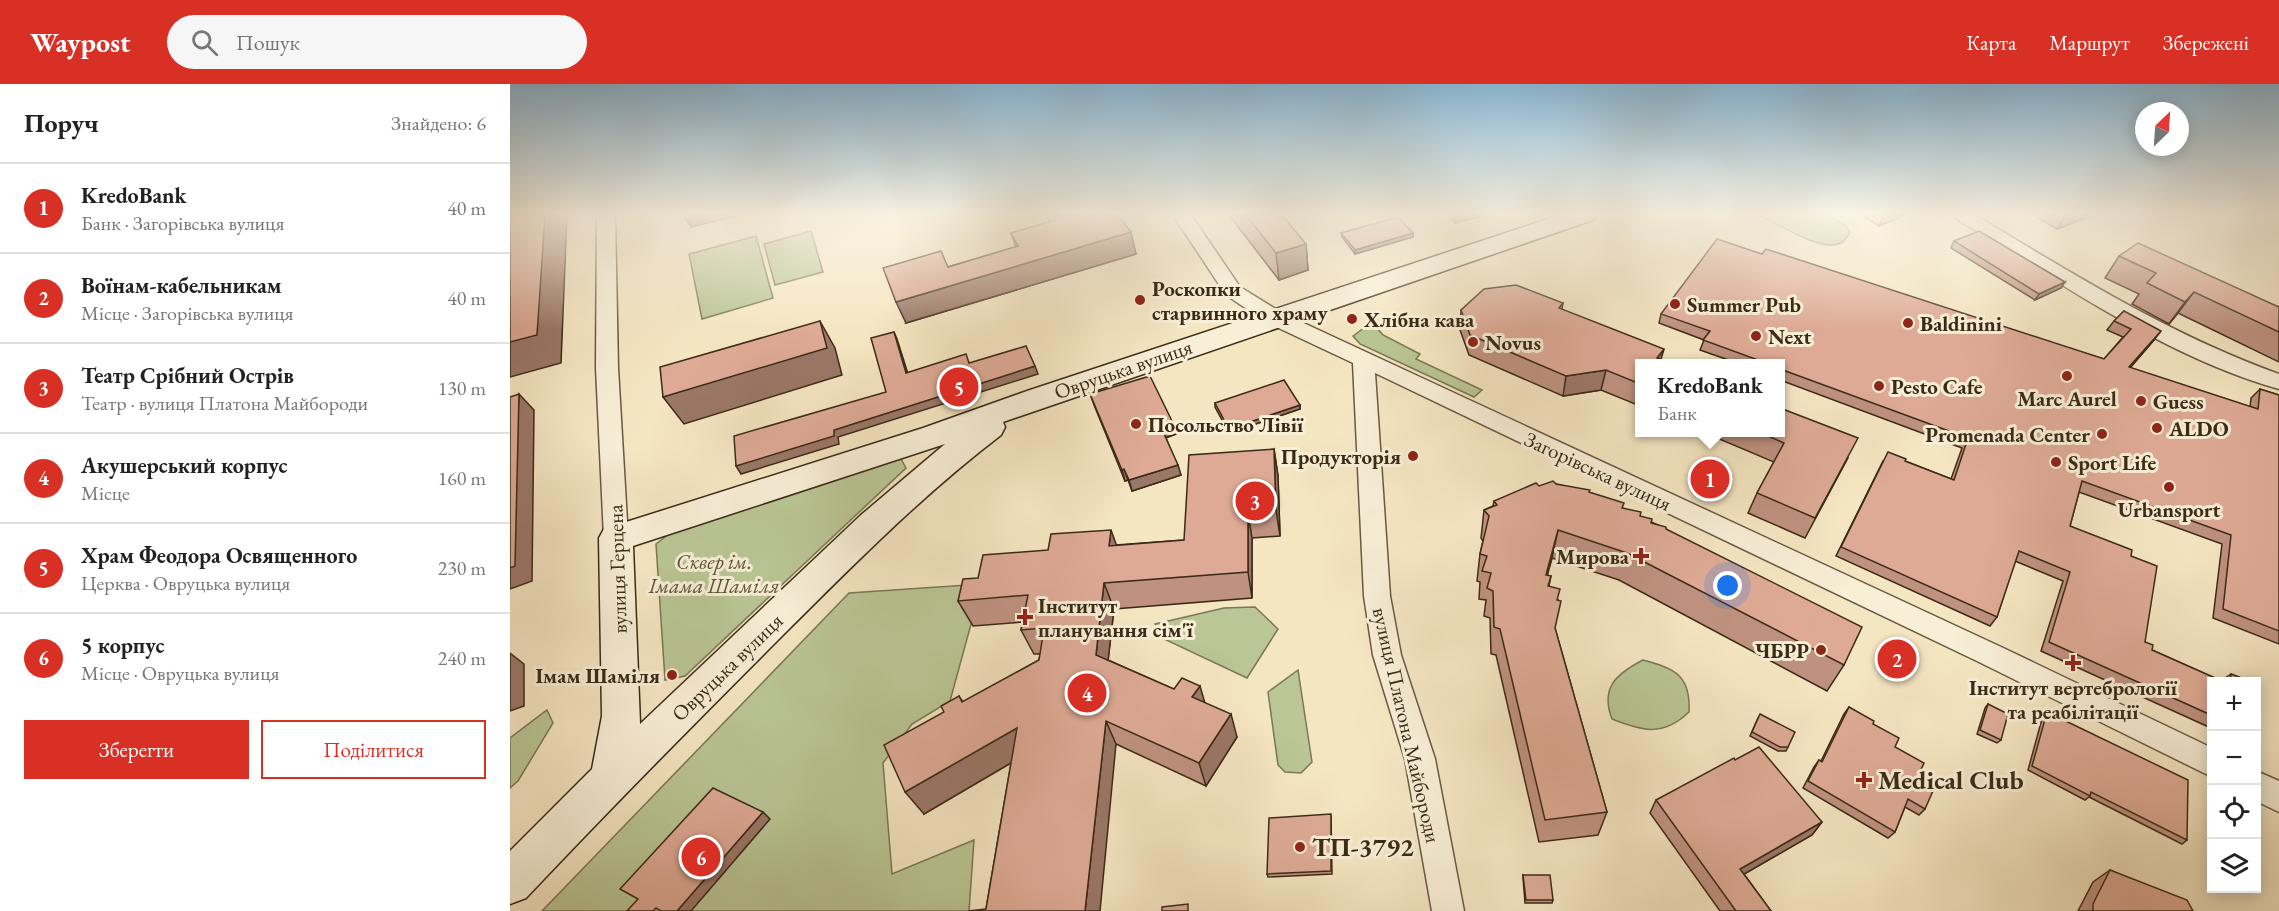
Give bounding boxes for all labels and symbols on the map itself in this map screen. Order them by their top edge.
north arrow [2135,102,2189,156]
place label: Роскопки старвинного храму [1152,275,1328,326]
place label: Summer Pub [1687,291,1801,318]
marker: Роскопки старвинного храму [1133,293,1147,307]
marker: Summer Pub [1668,297,1682,311]
place label: Хлібна кава [1363,306,1475,333]
place label: Baldinini [1920,310,2002,337]
marker: Хлібна кава [1345,312,1359,326]
marker: Baldinini [1901,316,1915,330]
place label: Next [1768,323,1812,350]
place label: Novus [1485,329,1541,356]
marker: Next [1749,329,1763,343]
street label: Овруцька вулиця [1050,333,1196,405]
marker: Novus [1466,335,1480,349]
pin: 5 [940,364,978,410]
marker: Marc Aurel [2060,369,2074,383]
place label: Pesto Cafe [1891,373,1983,400]
marker: Pesto Cafe [1872,379,1886,393]
place label: Marc Aurel [2017,385,2117,412]
place label: Guess [2153,388,2204,415]
marker: Guess [2134,394,2148,408]
place label: Посольство Лівії [1148,411,1304,438]
place label: ALDO [2168,415,2229,442]
marker: Посольство Лівії [1129,417,1143,431]
place label: Promenada Center [1925,421,2090,448]
marker: ALDO [2150,421,2164,435]
street label: Загорівська вулиця [1520,425,1676,517]
marker: Promenada Center [2095,427,2109,441]
place label: Продукторія [1281,443,1401,470]
marker: Продукторія [1406,449,1420,463]
place label: Sport Life [2068,449,2157,476]
marker: Sport Life [2049,455,2063,469]
pin: 1 [1690,456,1730,502]
pin: 3 [1236,478,1274,524]
marker: Urbansport [2162,480,2176,494]
place label: Urbansport [2118,496,2220,523]
street label: вулиця Герцена [601,503,633,634]
place label: Мирова [1556,543,1630,570]
park label: Сквер ім. Імама Шаміля [647,548,780,599]
marker: Мирова [1634,549,1648,563]
your location [1713,571,1742,600]
place label: Інститут планування сім'ї [1038,592,1194,643]
street label: вулиця Платона Майбороди [1367,605,1447,845]
street label: Овруцька вулиця [666,607,788,727]
marker: Інститут планування сім'ї [1016,608,1034,626]
pin: 2 [1878,636,1916,682]
place label: ЧБРР [1755,637,1809,664]
marker: ЧБРР [1814,643,1828,657]
marker: Інститут вертебрології та реабілітації [2064,654,2082,672]
place label: Імам Шаміля [535,662,660,689]
marker: Імам Шаміля [665,668,679,682]
pin: 4 [1068,670,1106,716]
place label: Інститут вертебрології та реабілітації [1969,674,2178,725]
place label: Medical Club [1878,763,2023,797]
marker: Medical Club [1855,771,1873,789]
place label: ТП-3792 [1312,830,1414,864]
pin: 6 [682,834,720,880]
marker: ТП-3792 [1293,840,1307,854]

